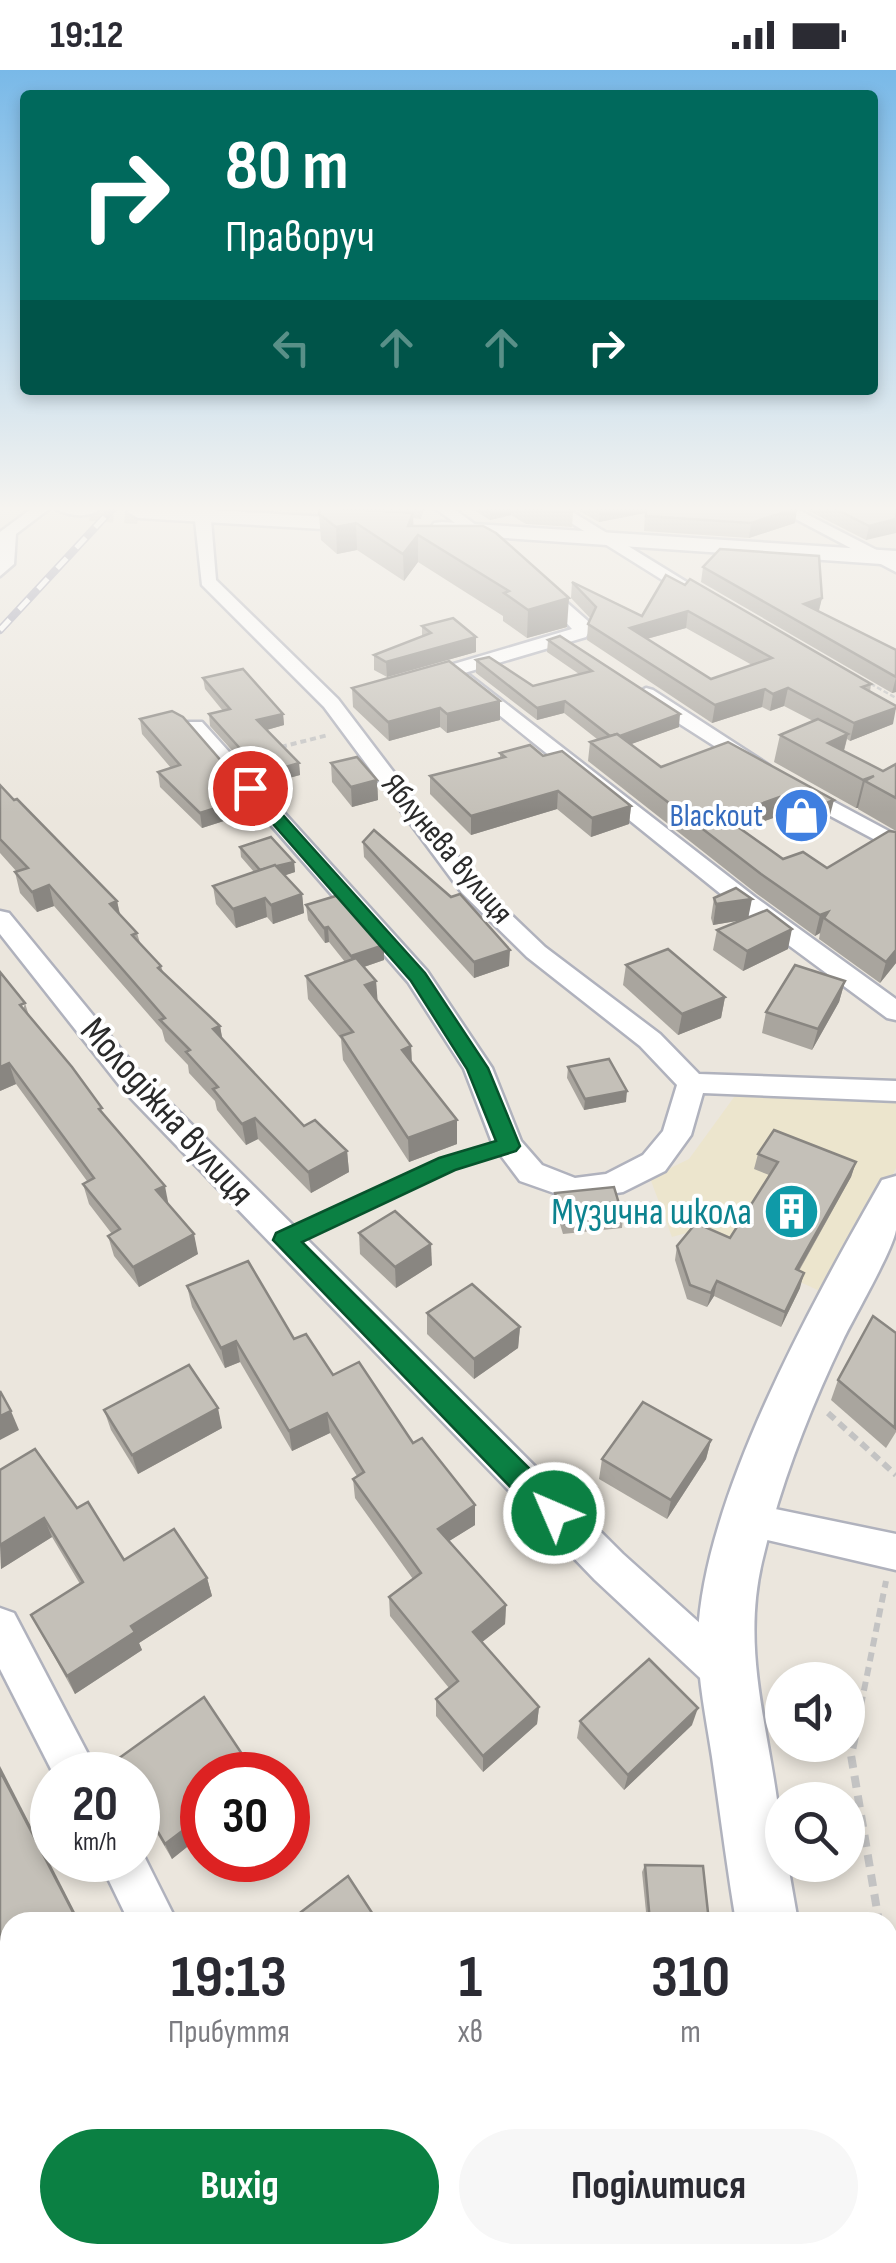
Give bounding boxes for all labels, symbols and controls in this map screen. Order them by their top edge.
text: 19:12 [50,13,123,58]
text: 80 m [225,125,349,209]
icon: right [60,130,190,260]
text: Праворуч [225,210,375,265]
icon: left [264,320,319,375]
icon: ahead [369,320,424,375]
icon: ahead [474,320,529,375]
icon: right [579,320,634,375]
pin [208,746,293,831]
icon: arrive [223,761,278,816]
street label: Яблунева вулиця [373,766,521,932]
shop icon: Blackout [772,786,832,846]
place label: Blackout [670,797,763,836]
street label: Молодіжна вулиця [71,1009,263,1215]
building icon: Музична школа [761,1182,821,1242]
place label: Музична школа [551,1190,752,1235]
position arrow [502,1461,606,1565]
map controls [765,1662,865,1882]
button: sound [765,1662,865,1762]
speed limit sign: 30 [180,1752,310,1882]
text: 20 [72,1775,118,1835]
button: search [765,1782,865,1882]
text: km/h [73,1827,117,1858]
text: 19:13 [171,1942,287,2014]
text: 1 [459,1942,482,2014]
text: 310 [651,1942,730,2014]
text: Прибуття [168,2013,290,2052]
text: хв [458,2013,483,2052]
text: m [680,2013,701,2052]
button: Вихід [40,2129,439,2244]
button: Поділитися [459,2129,858,2244]

